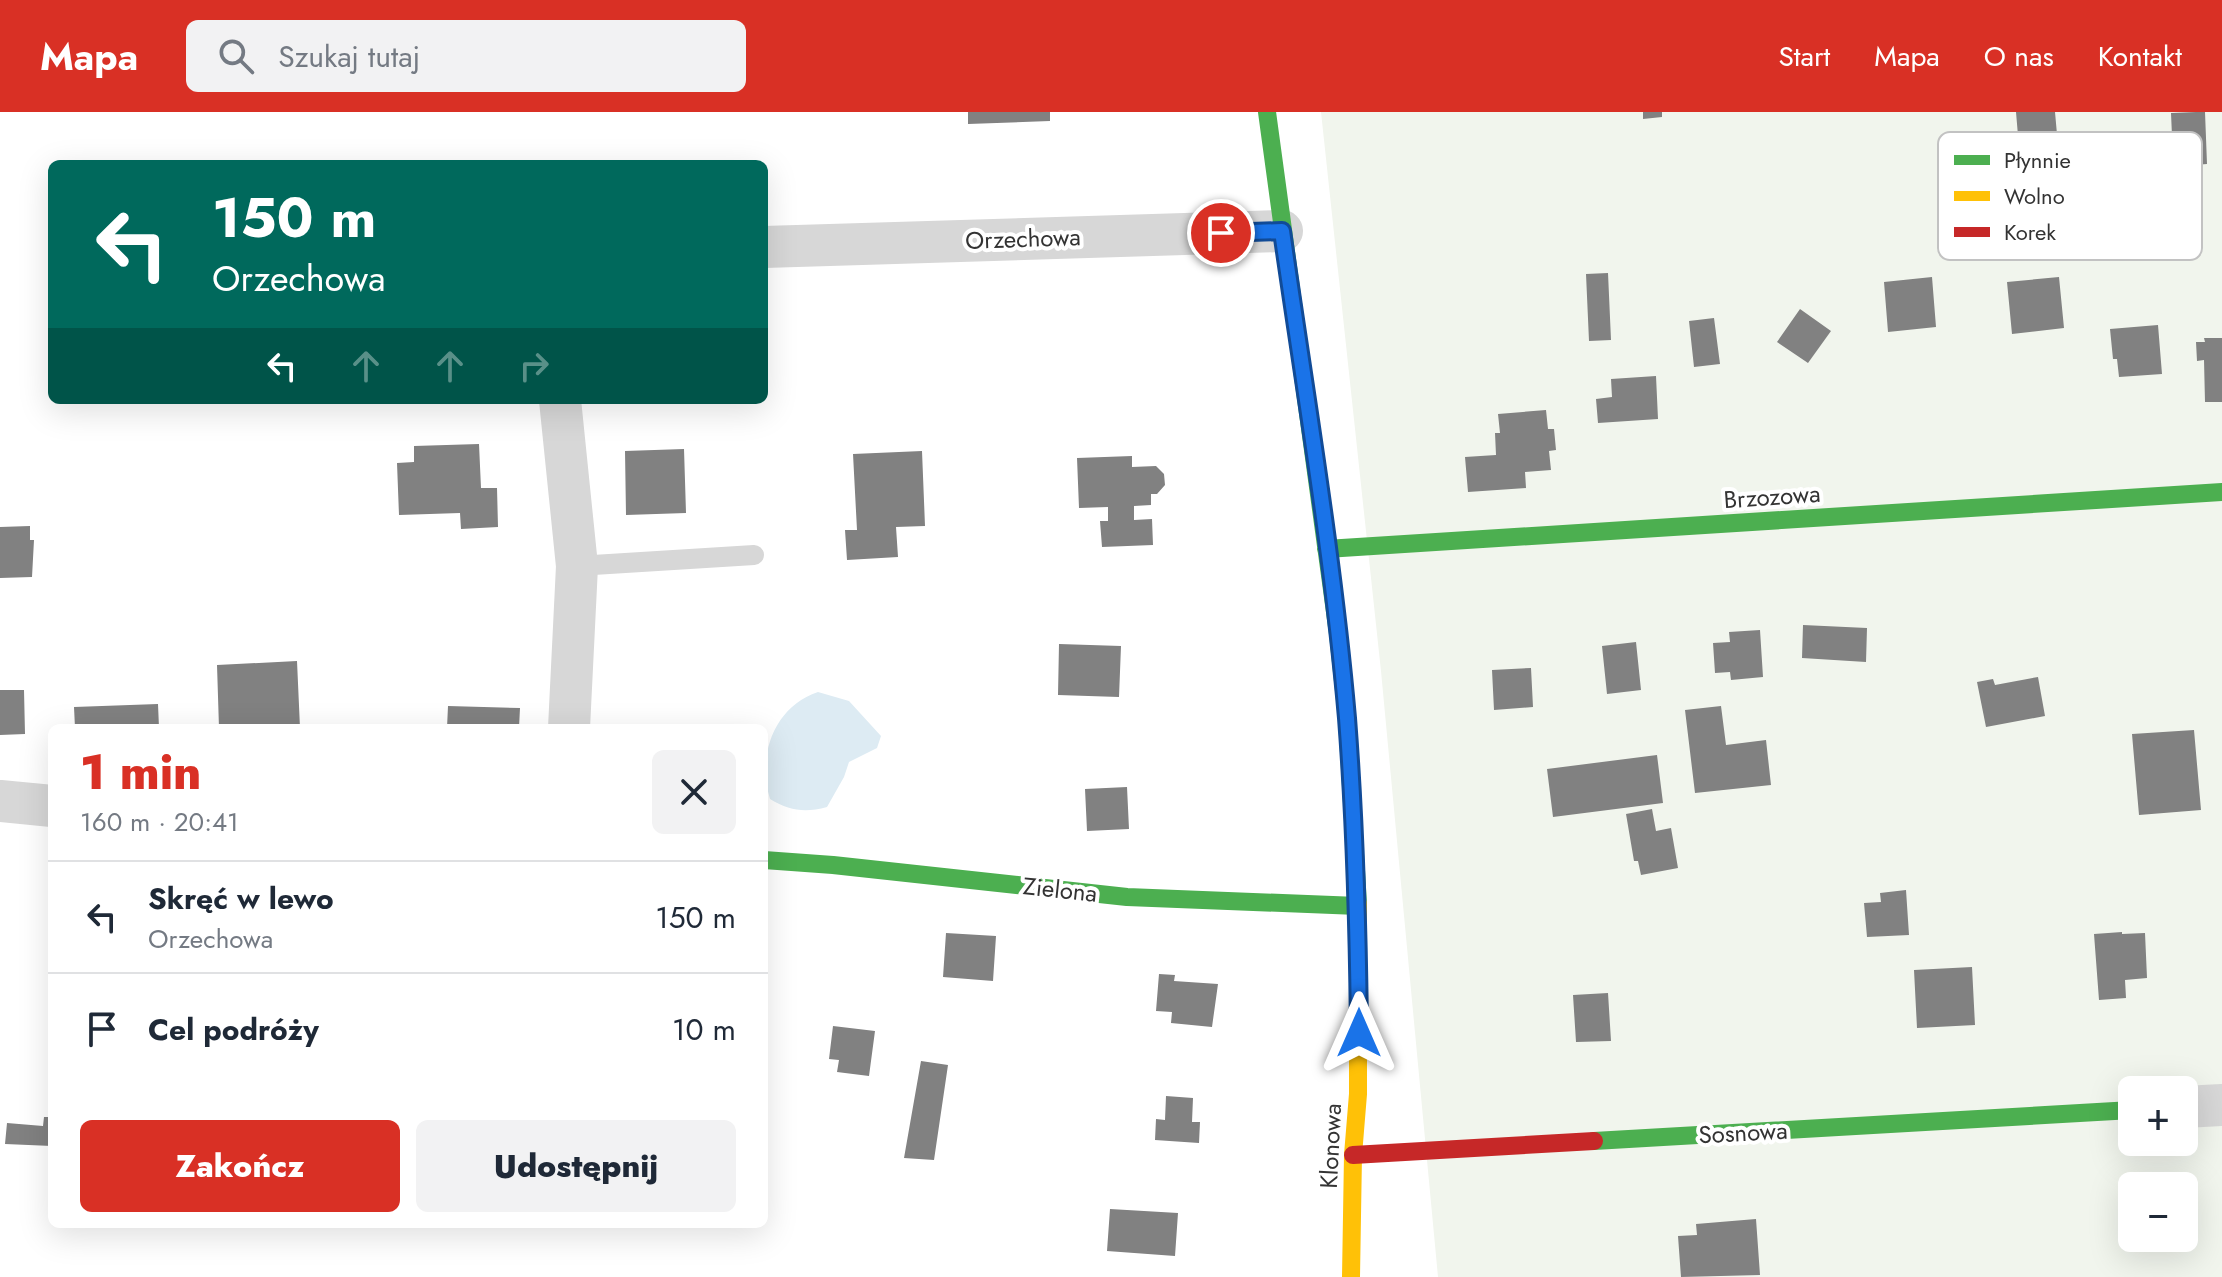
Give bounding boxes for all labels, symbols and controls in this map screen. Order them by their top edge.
search box [186,20,746,92]
text: Mapa [40,29,138,84]
icon: search [214,34,258,78]
text: Szukaj tutaj [278,35,420,78]
text: Start [1778,36,1830,77]
text: Mapa [1874,36,1940,77]
text: O nas [1984,36,2054,77]
text: Kontakt [2098,36,2182,77]
legend [1938,132,2202,260]
text: Płynnie [2004,144,2071,176]
text: 150 m [212,177,376,258]
text: Wolno [2004,180,2065,212]
icon: left [80,192,184,296]
pin [1187,199,1255,267]
icon: arrive [1199,211,1243,255]
text: Korek [2004,216,2056,248]
street label: Orzechowa [965,219,1081,258]
text: Orzechowa [212,252,385,304]
icon: left [260,344,304,388]
icon: ahead [344,344,388,388]
icon: ahead [428,344,472,388]
icon: right [512,344,556,388]
street label: Brzozowa [1722,476,1822,517]
text: 1 min [80,738,201,807]
button: close [652,750,736,834]
text: 160 m · 20:41 [80,803,239,841]
street label: Zielona [1021,868,1099,911]
text: Skręć w lewo [148,877,334,920]
icon: left [80,895,124,939]
text: 150 m [655,896,736,939]
text: Orzechowa [148,920,273,958]
position arrow [1317,991,1401,1075]
icon: arrive [80,1007,124,1051]
text: Cel podróży [148,1008,319,1051]
text: 10 m [672,1008,736,1051]
map controls [2118,1076,2198,1252]
button: + [2118,1076,2198,1156]
street label: Klonowa [1311,1102,1350,1190]
street label: Sosnowa [1698,1113,1788,1152]
button: Zakończ [80,1120,400,1212]
button: Udostępnij [416,1120,736,1212]
button: − [2118,1172,2198,1252]

